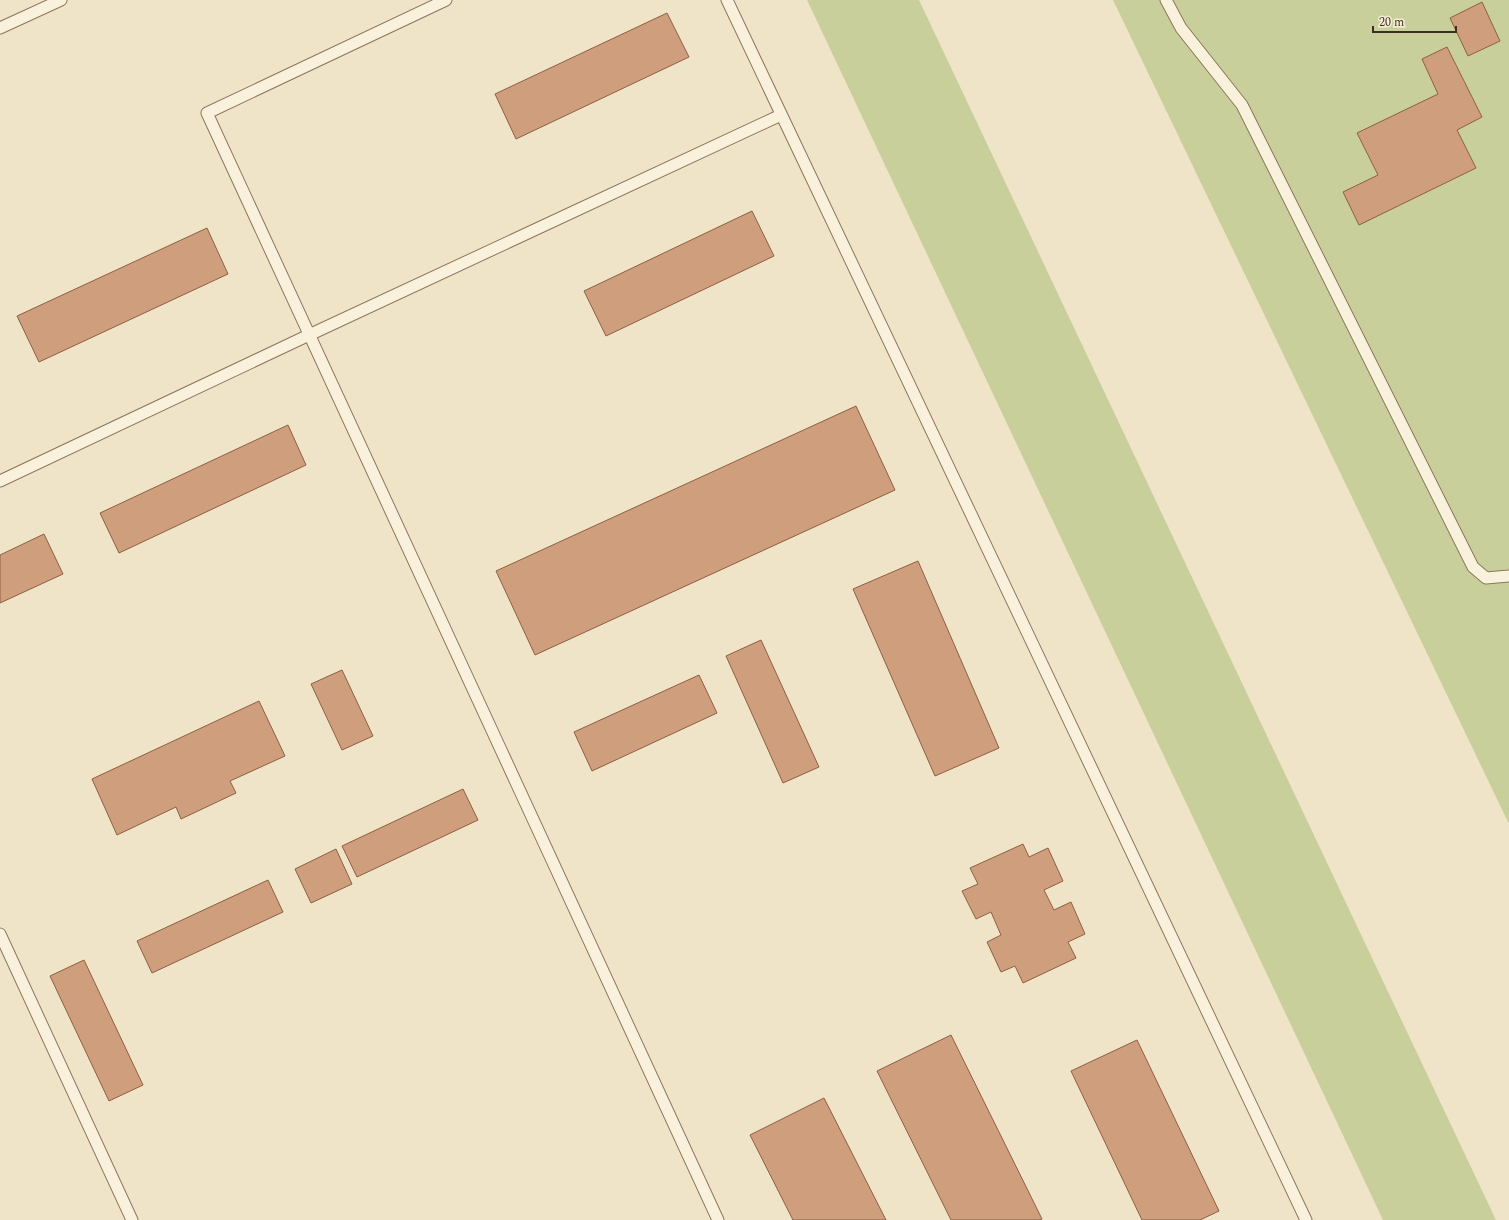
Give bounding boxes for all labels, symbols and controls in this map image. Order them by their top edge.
scale bar [1373,8,1456,34]
text: 20 m [1379,13,1404,32]

